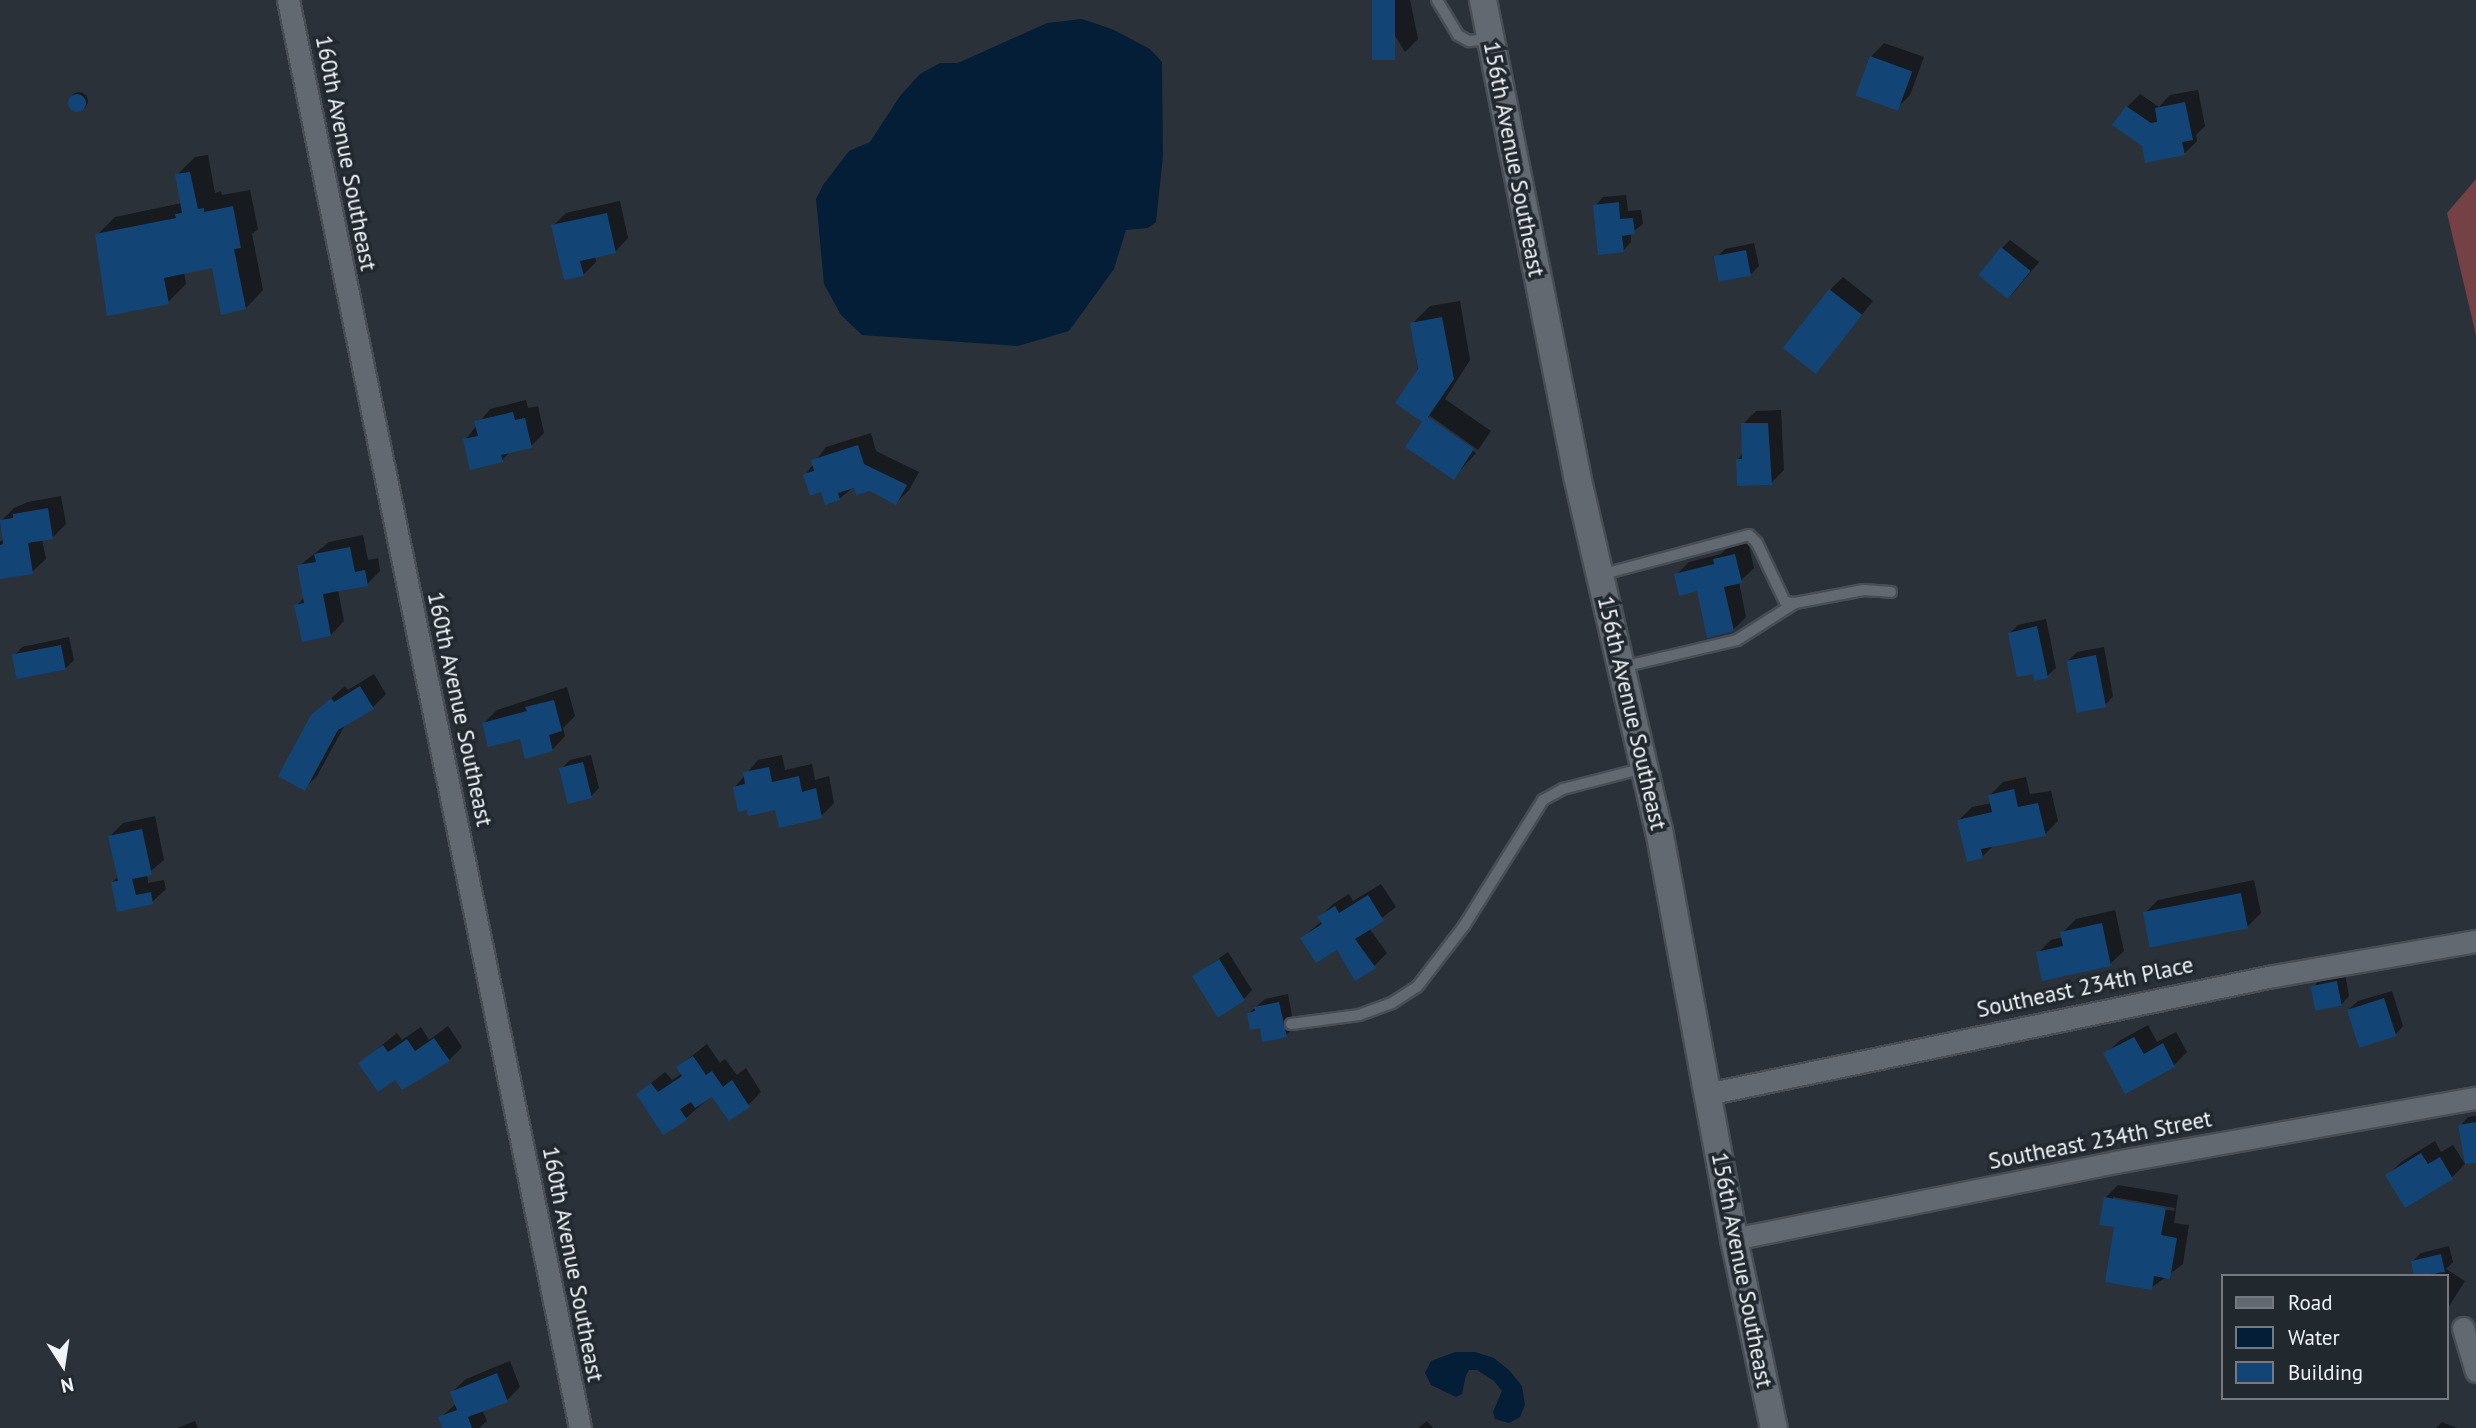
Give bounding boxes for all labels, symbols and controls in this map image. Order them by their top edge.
street label: 160th Avenue Southeast [310,33,382,273]
street label: 156th Avenue Southeast [1478,39,1550,279]
street label: 160th Avenue Southeast [422,589,498,829]
street label: 156th Avenue Southeast [1592,593,1672,833]
street label: Southeast 234th Place [1974,951,2196,1023]
street label: Southeast 234th Street [1986,1105,2214,1175]
street label: 160th Avenue Southeast [537,1144,609,1384]
street label: 156th Avenue Southeast [1706,1150,1778,1390]
legend [2220,1274,2448,1400]
text: Road [2288,1289,2332,1316]
text: Water [2288,1324,2340,1351]
north arrow [28,1330,98,1400]
text: Building [2288,1359,2363,1386]
text: N [59,1373,76,1399]

